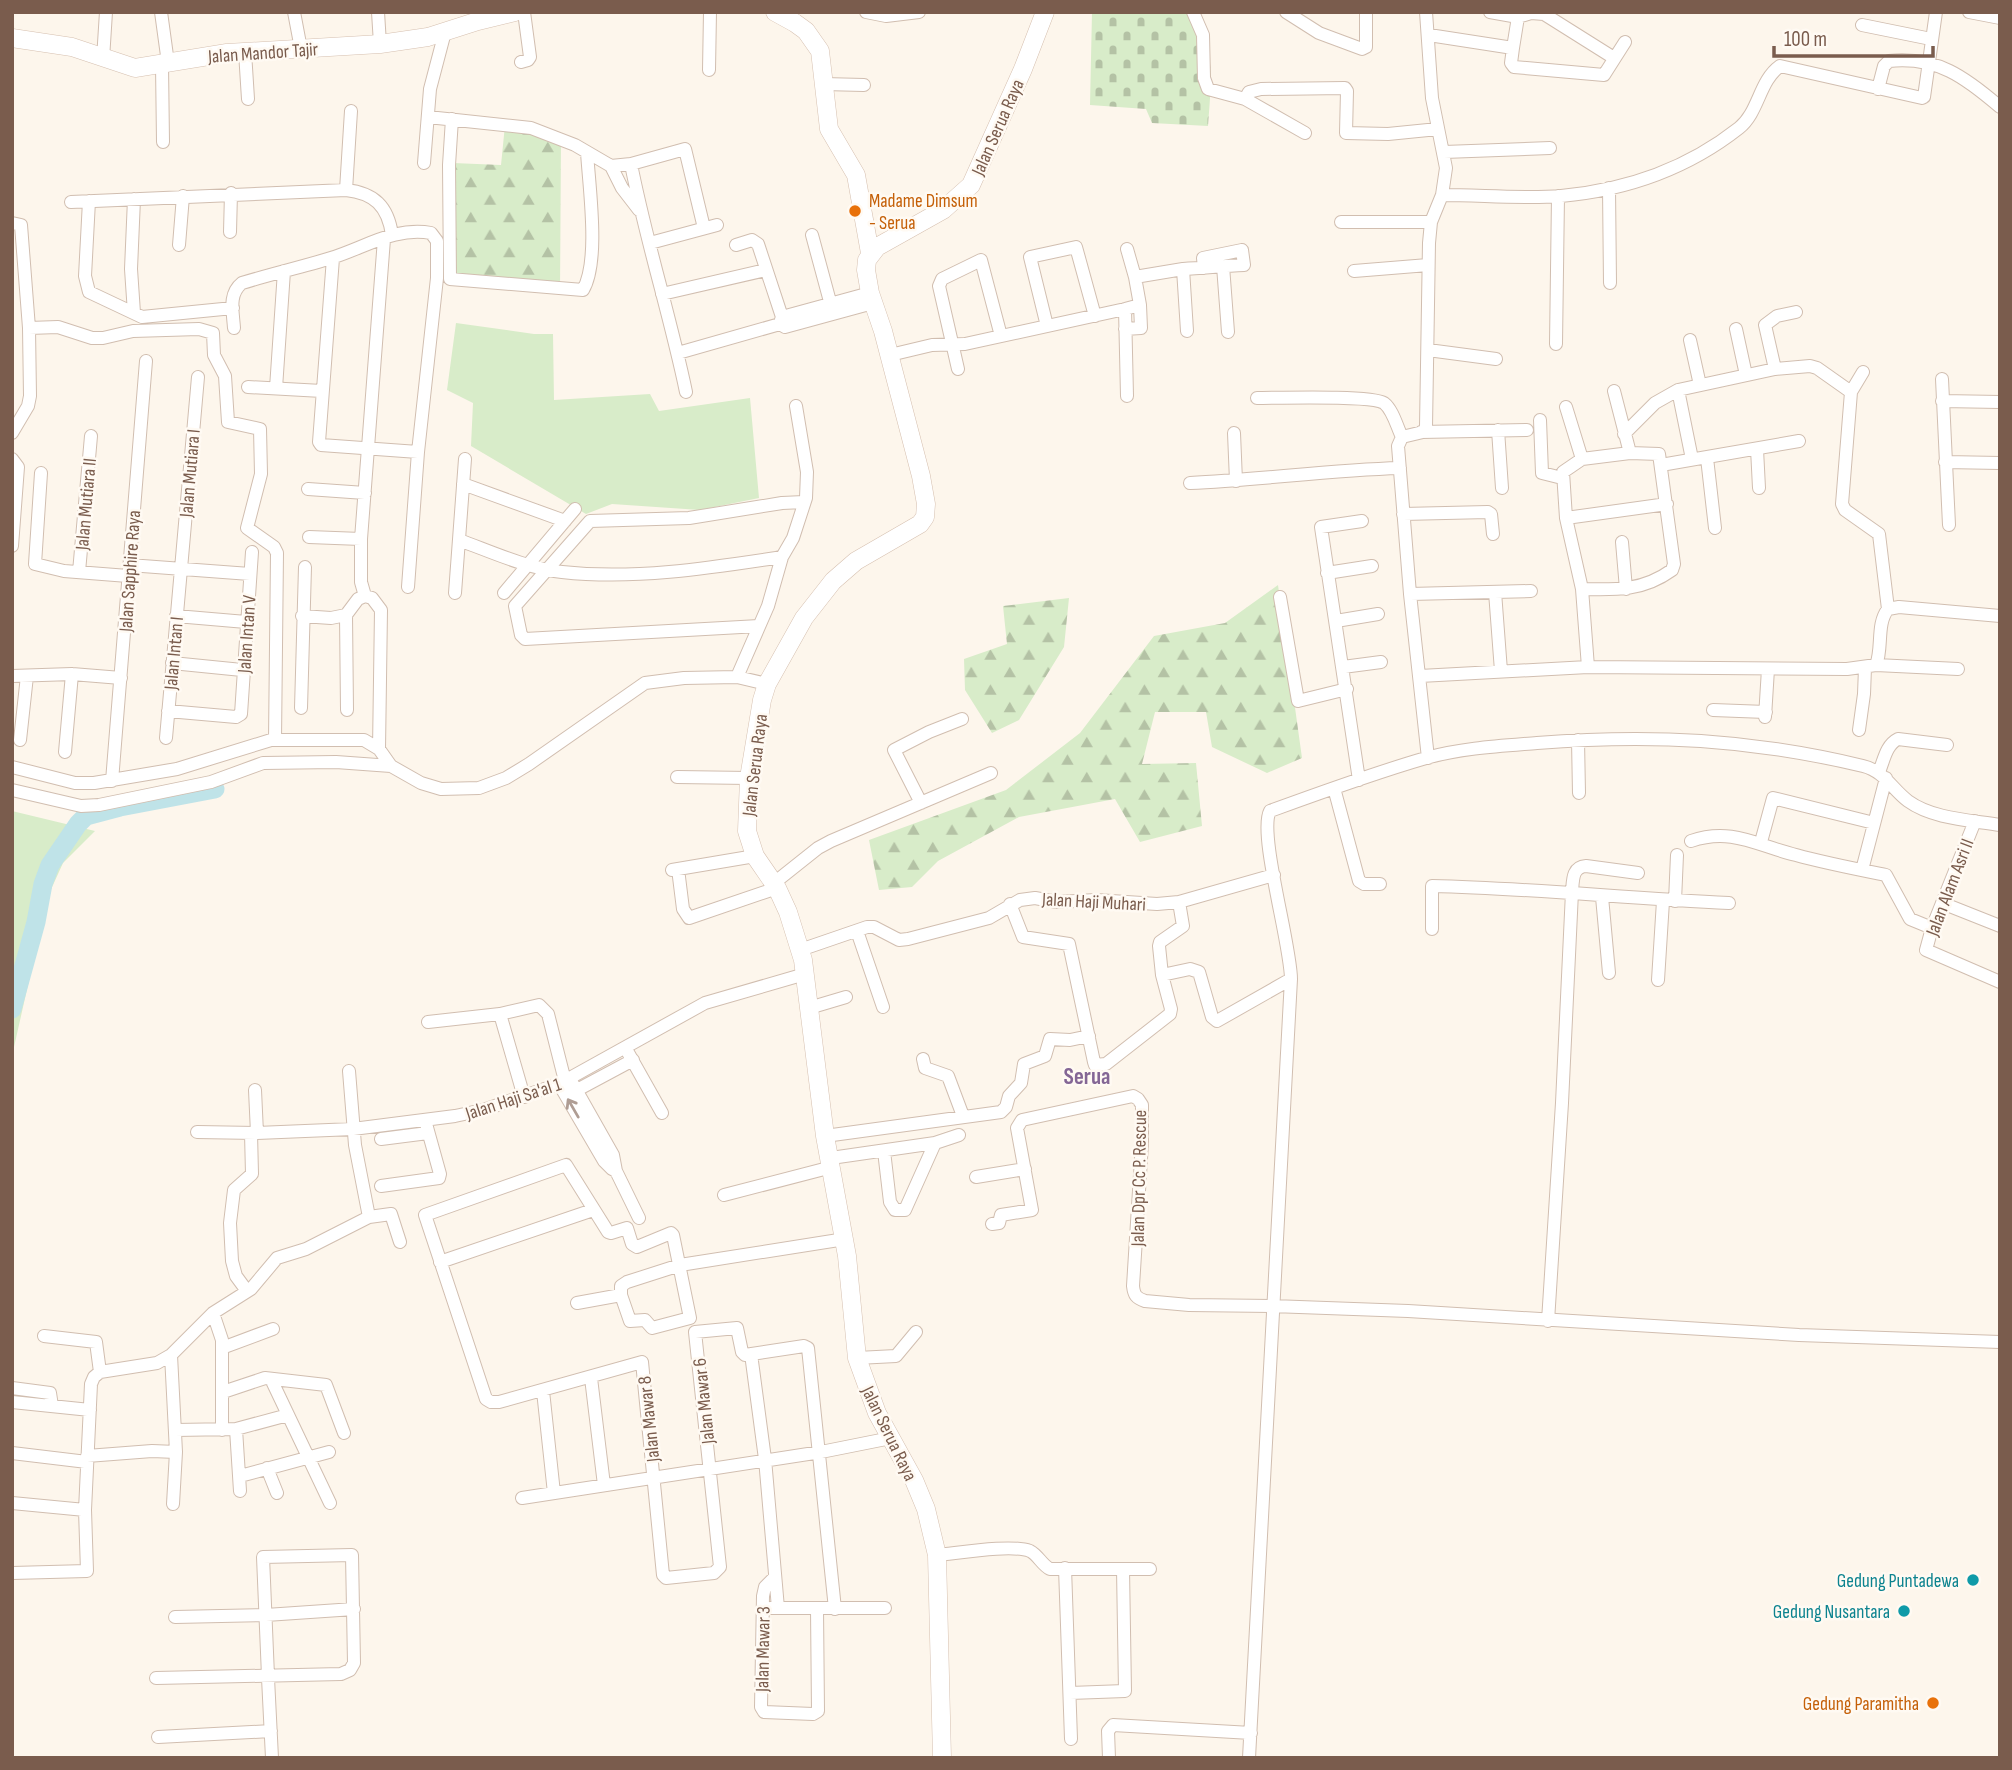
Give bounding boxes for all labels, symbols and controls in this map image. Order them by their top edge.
scale bar [1774,14,1933,58]
text: 100 m [1784,27,1827,52]
street label: Jalan Mandor Tajir [206,38,320,69]
street label: Jalan Serua Raya [967,76,1030,180]
place label: Madame Dimsum - Serua [869,190,978,235]
marker: Madame Dimsum - Serua [847,203,863,219]
street label: Jalan Mutiara I [175,428,206,519]
street label: Jalan Mutiara II [71,457,102,552]
street label: Jalan Sapphire Raya [115,509,146,634]
street label: Jalan Intan V [233,594,262,675]
street label: Jalan Intan I [160,616,189,692]
street label: Jalan Serua Raya [738,713,773,819]
street label: Jalan Alam Asri II [1921,836,1979,940]
street label: Jalan Haji Muhari [1040,888,1146,917]
district label: Serua [1064,1063,1110,1091]
street label: Jalan Haji Sa'al 1 [462,1073,564,1126]
one-way arrow [566,1099,580,1119]
street label: Jalan Dpr Cc P. Rescue [1127,1109,1152,1248]
street label: Jalan Mawar 6 [689,1357,721,1446]
street label: Jalan Mawar 8 [634,1375,666,1464]
street label: Jalan Serua Raya [855,1382,922,1485]
place label: Gedung Puntadewa [1837,1570,1959,1593]
marker: Gedung Puntadewa [1965,1572,1981,1588]
place label: Gedung Nusantara [1773,1601,1890,1624]
marker: Gedung Nusantara [1896,1603,1912,1619]
street label: Jalan Mawar 3 [751,1606,776,1693]
place label: Gedung Paramitha [1803,1693,1919,1716]
marker: Gedung Paramitha [1925,1695,1941,1711]

